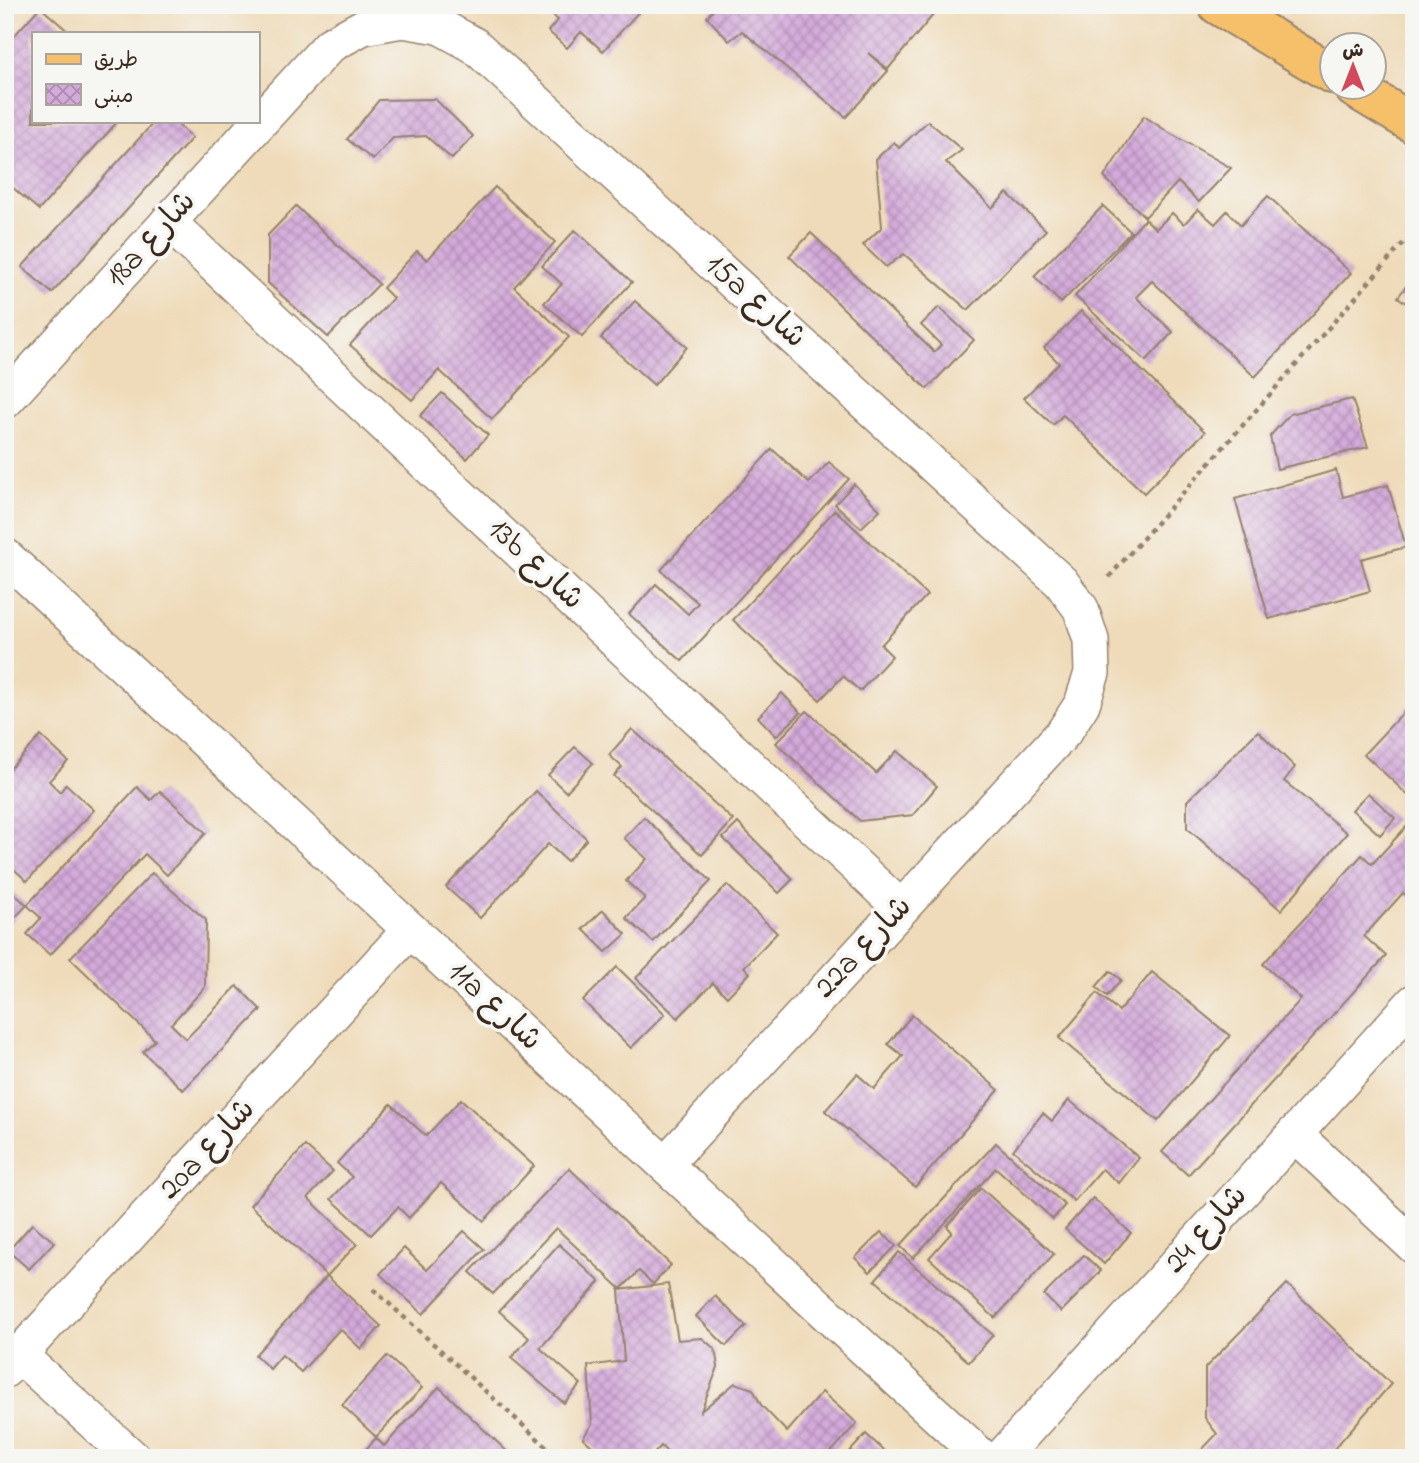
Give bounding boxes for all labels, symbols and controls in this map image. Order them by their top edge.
legend [32,32,259,122]
north arrow [1318,32,1388,102]
text: ش [1343,38,1364,65]
text: طريق [94,46,138,76]
text: مبنى [94,82,133,112]
street label: 18a شارع [95,181,209,299]
street label: 15a شارع [694,243,816,361]
street label: 13b شارع [476,508,594,622]
street label: 22a شارع [804,886,924,1010]
street label: 11a شارع [436,951,552,1063]
street label: 20a شارع [148,1089,268,1211]
street label: شارع 24 [1154,1175,1260,1285]

